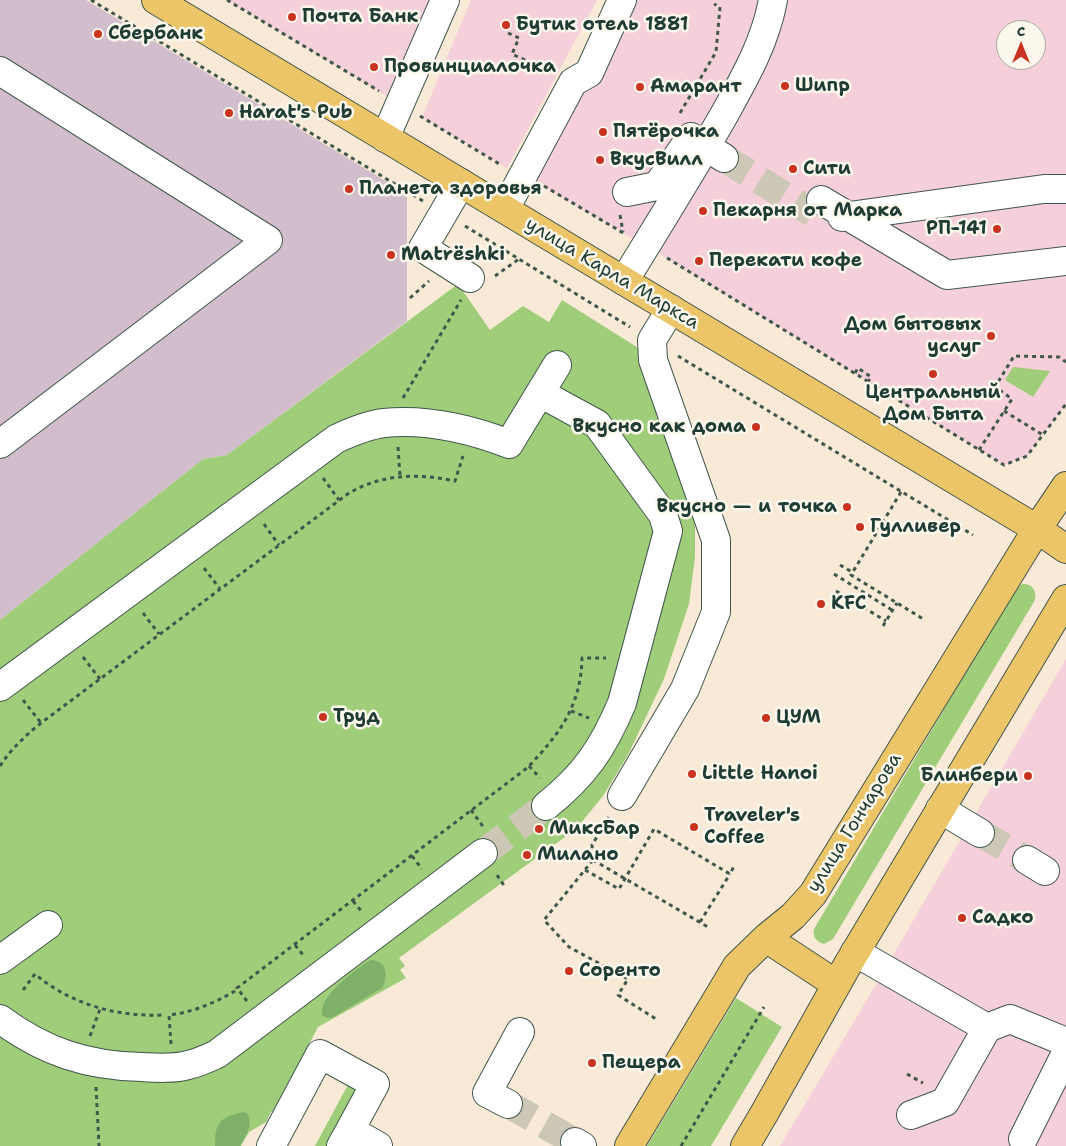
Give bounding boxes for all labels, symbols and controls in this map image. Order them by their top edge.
place label: Почта Банк [302,6,418,28]
marker: Почта Банк [286,11,298,23]
place label: Бутик отель 1881 [516,14,688,36]
marker: Бутик отель 1881 [500,19,512,31]
north arrow [996,20,1046,70]
text: С [1017,22,1025,40]
place label: Сбербанк [108,23,203,45]
marker: Сбербанк [92,28,104,40]
place label: Провинциалочка [384,56,556,78]
marker: Провинциалочка [368,61,380,73]
place label: Шипр [795,75,850,97]
place label: Амарант [650,76,742,98]
marker: Шипр [779,80,791,92]
marker: Амарант [634,81,646,93]
place label: Harat's Pub [239,102,353,124]
marker: Harat's Pub [223,107,235,119]
place label: Пятёрочка [613,121,719,143]
marker: Пятёрочка [597,126,609,138]
place label: ВкусВилл [610,149,703,171]
marker: ВкусВилл [594,154,606,166]
place label: Сити [803,158,851,180]
marker: Сити [787,163,799,175]
place label: Планета здоровья [359,178,542,200]
marker: Планета здоровья [343,183,355,195]
place label: Пекарня от Марка [713,200,902,222]
marker: Пекарня от Марка [697,205,709,217]
street label: улица Карла Маркса [521,213,703,335]
place label: РП-141 [926,218,987,240]
marker: РП-141 [991,223,1003,235]
place label: Matrёshki [401,244,505,266]
marker: Matrёshki [385,249,397,261]
place label: Перекати кофе [709,250,862,272]
marker: Перекати кофе [693,255,705,267]
place label: Дом бытовых услуг [844,314,981,358]
marker: Дом бытовых услуг [985,330,997,342]
marker: Центральный Дом Быта [927,368,939,380]
place label: Центральный Дом Быта [865,382,1001,426]
place label: Вкусно как дома [573,416,746,438]
marker: Вкусно как дома [750,421,762,433]
place label: Вкусно — и точка [656,496,837,518]
marker: Вкусно — и точка [841,501,853,513]
place label: Гулливер [870,516,961,538]
marker: Гулливер [854,521,866,533]
place label: KFC [831,593,866,615]
marker: KFC [815,598,827,610]
place label: Труд [333,706,380,728]
place label: ЦУМ [776,707,821,729]
marker: Труд [317,711,329,723]
marker: ЦУМ [760,712,772,724]
street label: улица Гончарова [803,749,907,897]
place label: Little Hanoi [702,763,818,785]
place label: Блинбери [921,765,1018,787]
marker: Little Hanoi [686,768,698,780]
marker: Блинбери [1022,770,1034,782]
place label: Traveler's Coffee [704,805,800,849]
place label: МиксБар [549,818,640,840]
marker: Traveler's Coffee [688,821,700,833]
marker: МиксБар [533,823,545,835]
place label: Милано [537,844,619,866]
marker: Милано [521,849,533,861]
place label: Садко [972,907,1034,929]
marker: Садко [956,912,968,924]
place label: Соренто [579,960,661,982]
marker: Соренто [563,965,575,977]
place label: Пещера [602,1052,681,1074]
marker: Пещера [586,1057,598,1069]

